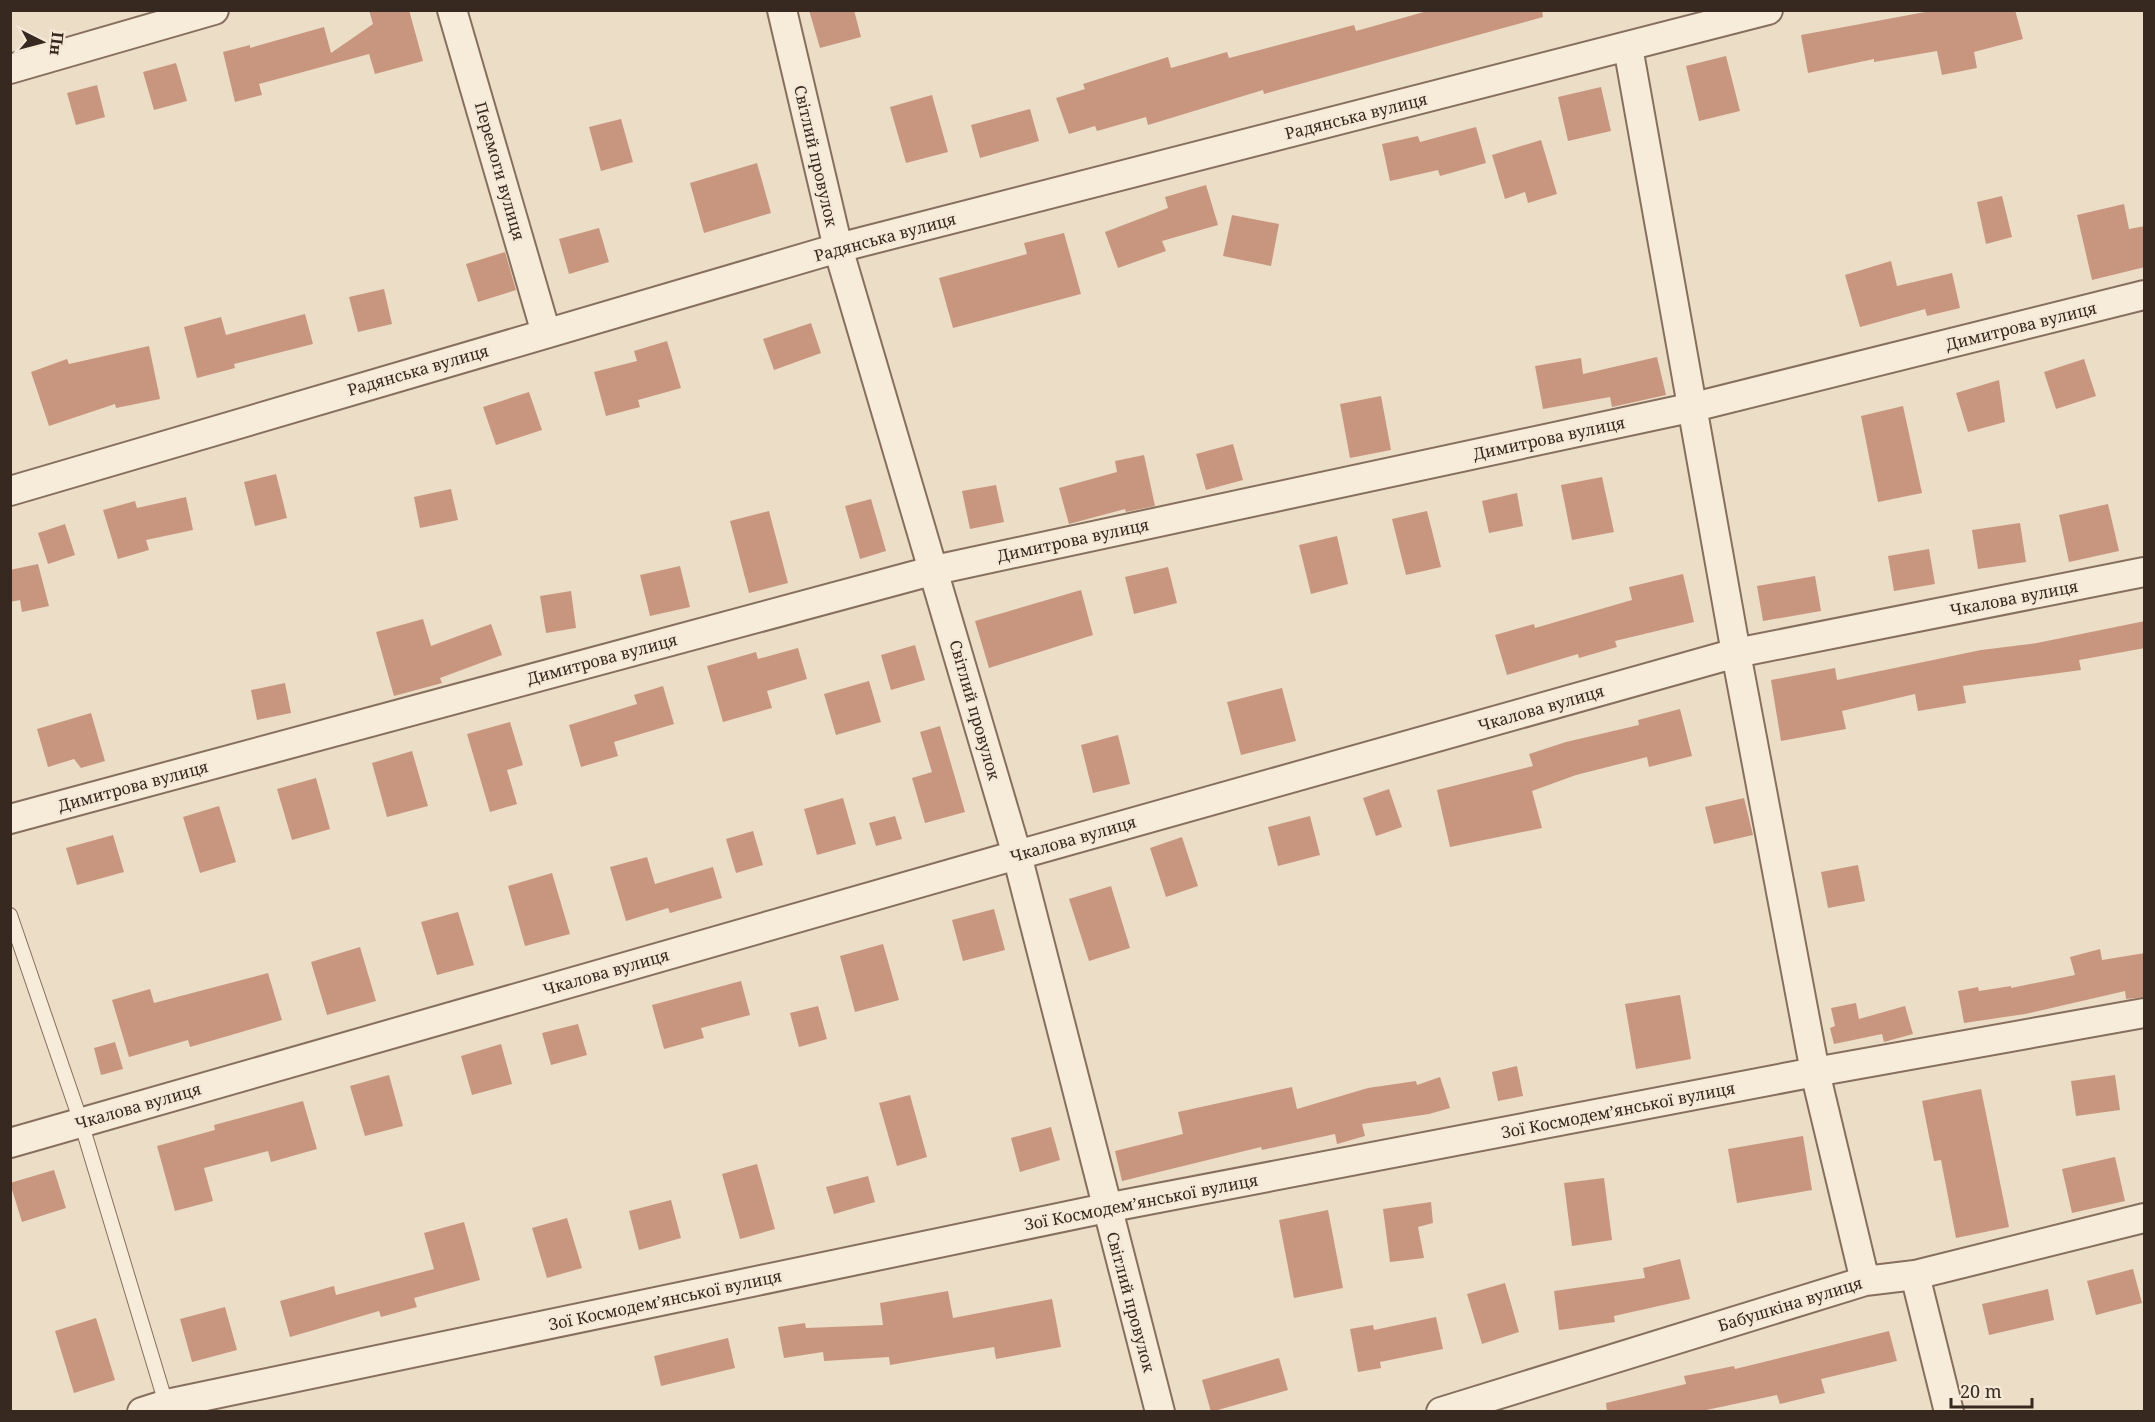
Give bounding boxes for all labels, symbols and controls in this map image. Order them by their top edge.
north arrow [12,12,72,72]
text: Пн [45,31,69,57]
street label: Світлий провулок [789,83,843,229]
street label: Радянська вулиця [1282,88,1430,144]
street label: Перемоги вулиця [470,99,530,243]
street label: Радянська вулиця [812,207,958,267]
street label: Димитрова вулиця [1943,297,2099,355]
street label: Радянська вулиця [345,339,491,401]
street label: Димитрова вулиця [1471,411,1627,465]
street label: Димитрова вулиця [995,513,1151,567]
street label: Чкалова вулиця [1948,575,2080,621]
street label: Димитрова вулиця [524,628,680,690]
street label: Світлий провулок [944,637,1006,783]
street label: Чкалова вулиця [1475,679,1607,737]
street label: Димитрова вулиця [55,755,211,817]
street label: Чкалова вулиця [1007,810,1139,868]
street label: Чкалова вулиця [540,943,672,1001]
street label: Чкалова вулиця [72,1077,204,1135]
street label: Зої Космодем’янської вулиця [1499,1077,1737,1143]
street label: Зої Космодем’янської вулиця [1022,1169,1260,1235]
street label: Світлий провулок [1102,1229,1160,1375]
street label: Зої Космодем’янської вулиця [546,1265,784,1335]
street label: Бабушкіна вулиця [1715,1272,1865,1336]
scale bar [1951,1371,2032,1409]
text: 20 m [1960,1379,2002,1403]

